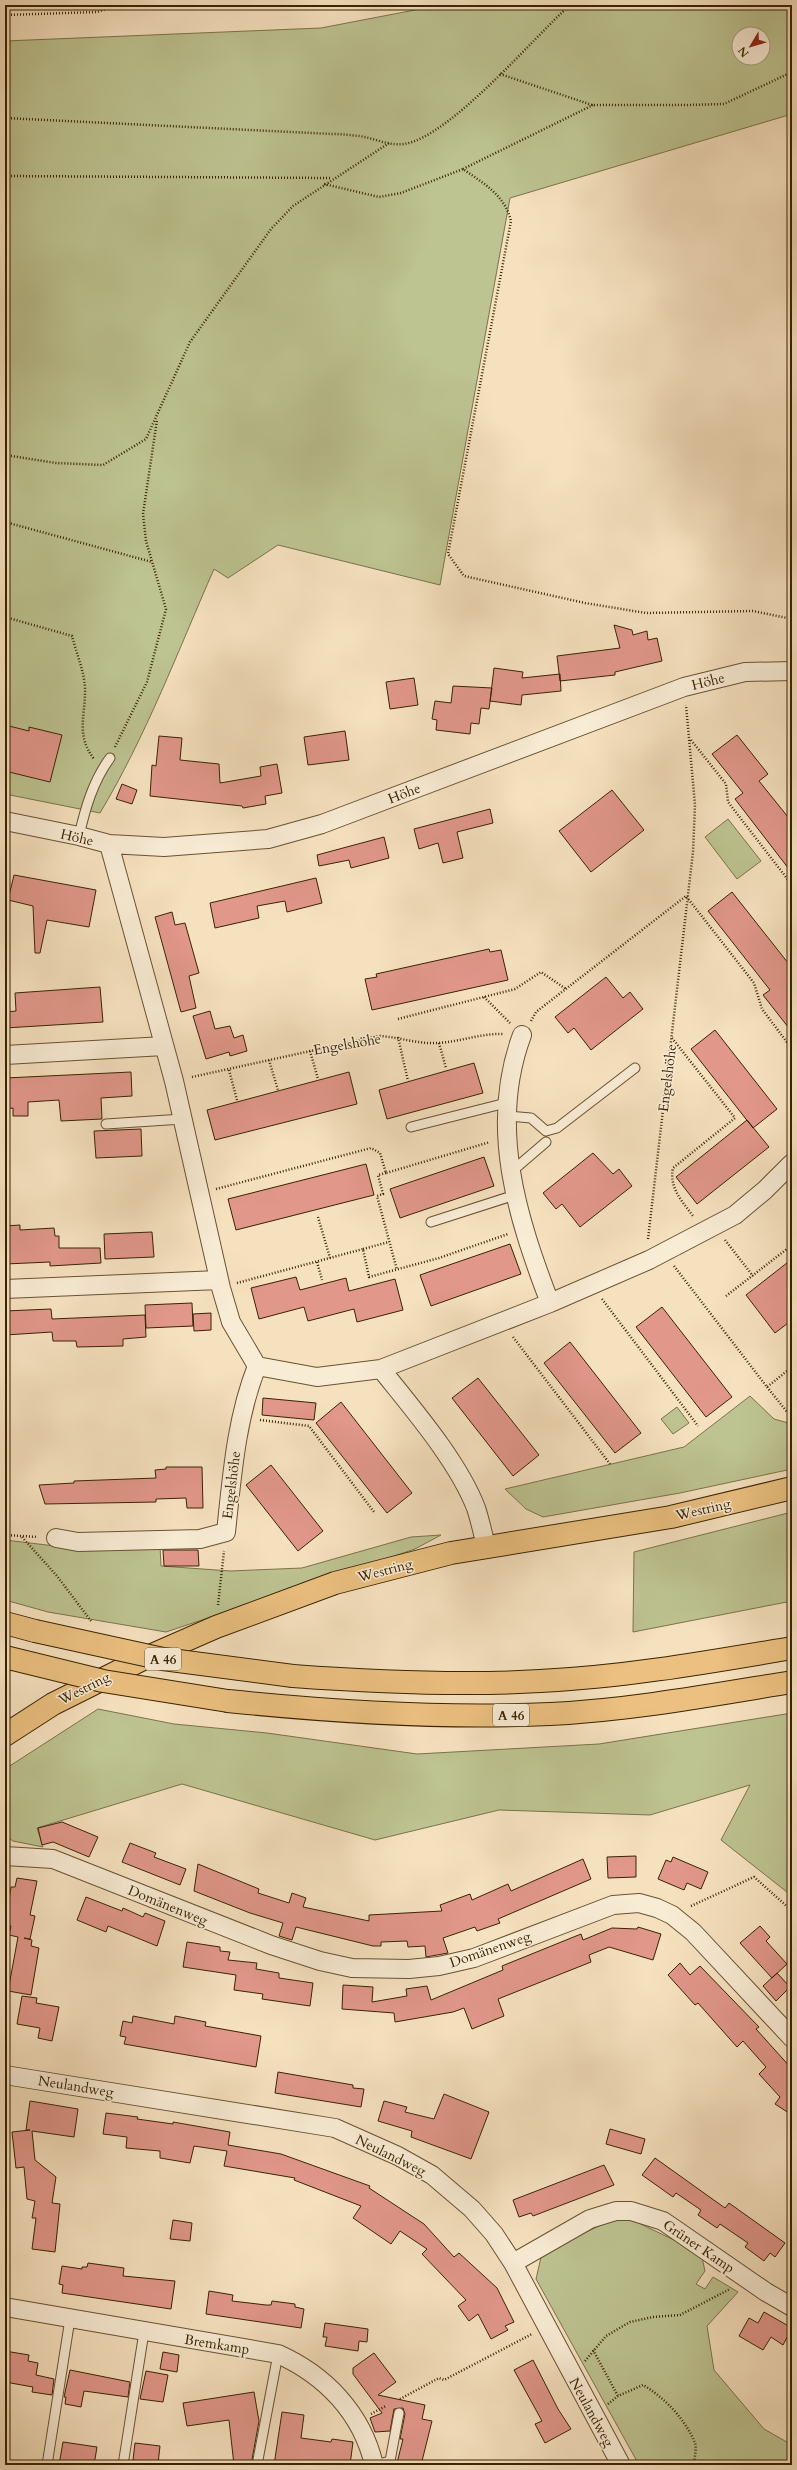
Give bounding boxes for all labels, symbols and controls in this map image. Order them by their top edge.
north arrow [731,26,771,66]
text: N [734,43,752,60]
street label: Höhe [690,668,727,695]
street label: Höhe [385,779,423,808]
street label: Höhe [59,824,95,850]
street label: Engelshöhe [312,1029,382,1060]
street label: Engelshöhe [654,1043,681,1113]
street label: Engelshöhe [218,1450,245,1520]
street label: Westring [673,1494,733,1525]
street label: Westring [355,1554,415,1587]
road number: A 46 [145,1648,181,1670]
street label: Westring [54,1667,114,1710]
road number: A 46 [493,1704,529,1726]
street label: Domänenweg [125,1881,211,1930]
street label: Domänenweg [447,1927,533,1972]
street label: Neulandweg [37,2071,115,2102]
street label: Neulandweg [352,2130,429,2181]
street label: Grüner Kamp [659,2215,738,2277]
street label: Bremkamp [183,2330,251,2359]
street label: Neulandweg [565,2374,618,2450]

